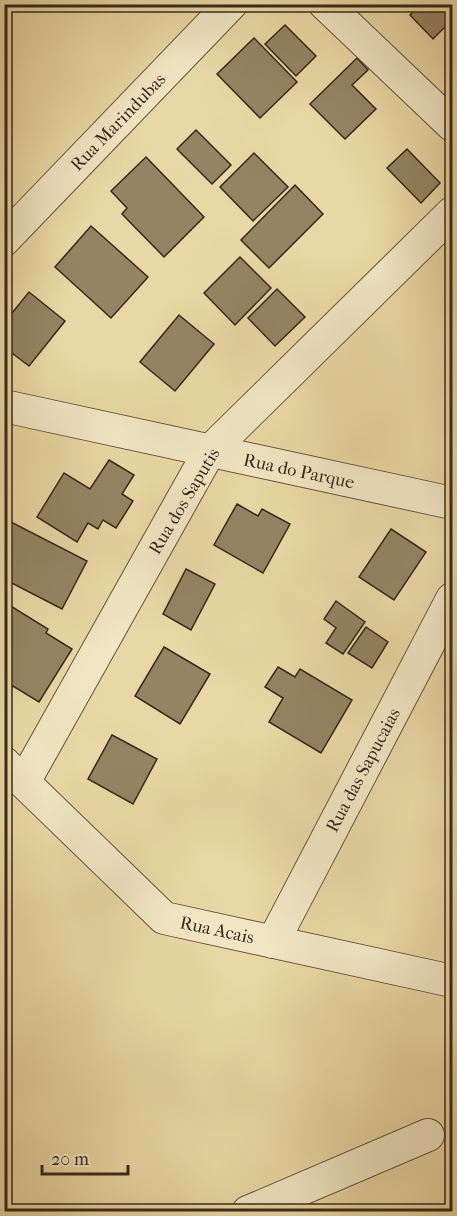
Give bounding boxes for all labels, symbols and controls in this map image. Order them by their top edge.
street label: Rua Marindubas [67,69,170,176]
street label: Rua dos Saputis [144,444,225,558]
street label: Rua do Parque [242,449,356,494]
street label: Rua das Sapucaias [322,704,405,836]
street label: Rua Acais [178,912,256,949]
scale bar [42,1138,128,1176]
text: 20 m [51,1149,89,1170]

